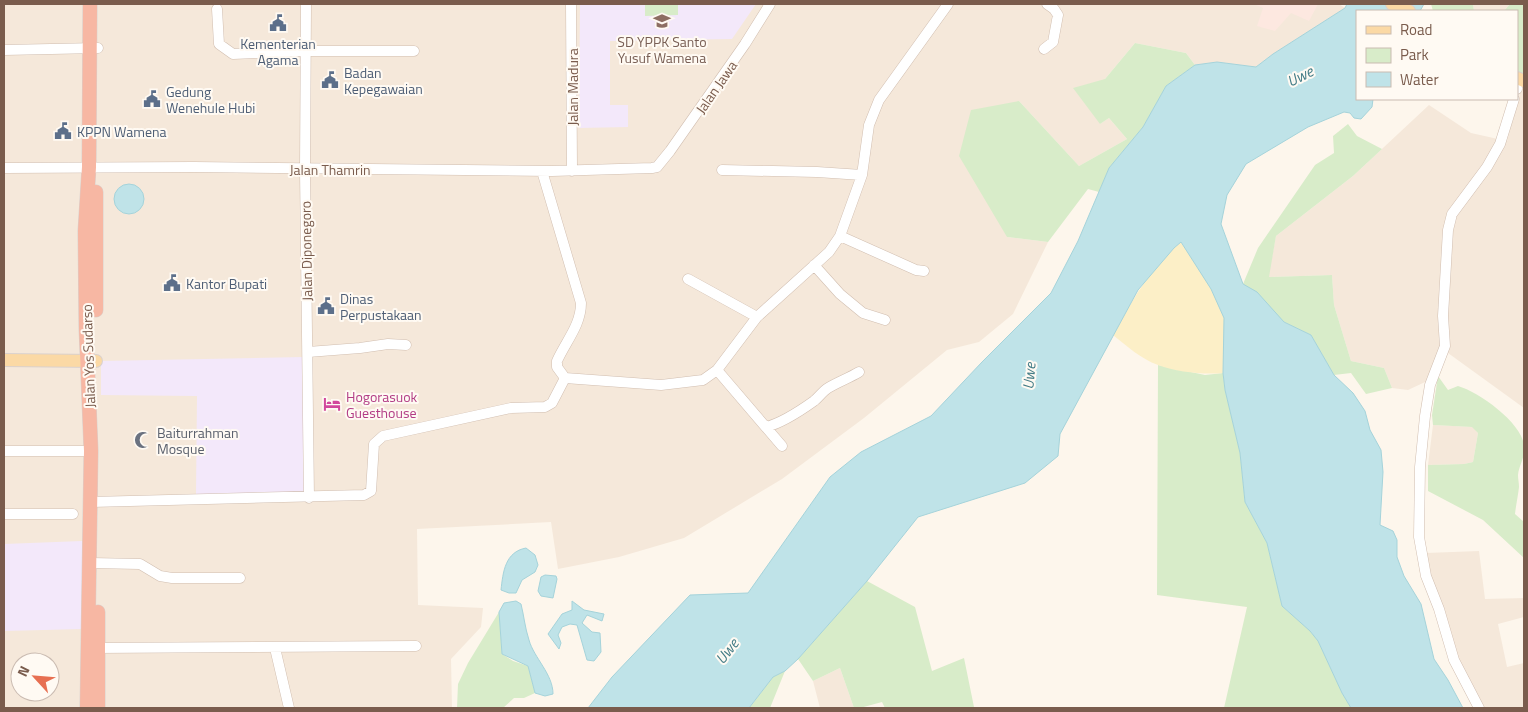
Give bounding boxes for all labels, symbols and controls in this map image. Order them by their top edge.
legend [1356,10,1518,100]
school or university icon: SD YPPK Santo Yusuf Wamena [652,11,672,31]
public building icon: Kementerian Agama [268,13,288,33]
text: Road [1400,18,1432,41]
place label: SD YPPK Santo Yusuf Wamena [617,31,707,68]
place label: Kementerian Agama [240,33,316,70]
text: Park [1400,43,1429,66]
street label: Jalan Madura [562,48,583,126]
street label: Jalan Jawa [690,56,742,118]
water label: Uwe [1283,59,1318,92]
place label: Badan Kepegawaian [344,62,423,99]
text: Water [1400,68,1439,91]
public building icon: Badan Kepegawaian [320,70,340,90]
place label: Gedung Wenehule Hubi [166,81,255,118]
public building icon: Gedung Wenehule Hubi [142,89,162,109]
public building icon: KPPN Wamena [53,121,73,141]
place label: KPPN Wamena [77,121,167,142]
street label: Jalan Thamrin [290,159,370,180]
street label: Jalan Diponegoro [295,201,317,301]
public building icon: Kantor Bupati [162,273,182,293]
place label: Kantor Bupati [186,273,267,294]
place label: Dinas Perpustakaan [340,288,422,325]
public building icon: Dinas Perpustakaan [316,296,336,316]
street label: Jalan Yos Sudarso [76,304,100,408]
water label: Uwe [1016,361,1042,390]
place label: Hogorasuok Guesthouse [346,386,418,423]
hotel icon: Hogorasuok Guesthouse [322,394,342,414]
place label: Baiturrahman Mosque [157,422,239,459]
mosque icon: Baiturrahman Mosque [133,430,153,450]
water label: Uwe [710,633,745,669]
north arrow [10,652,60,702]
text: N [11,662,34,680]

